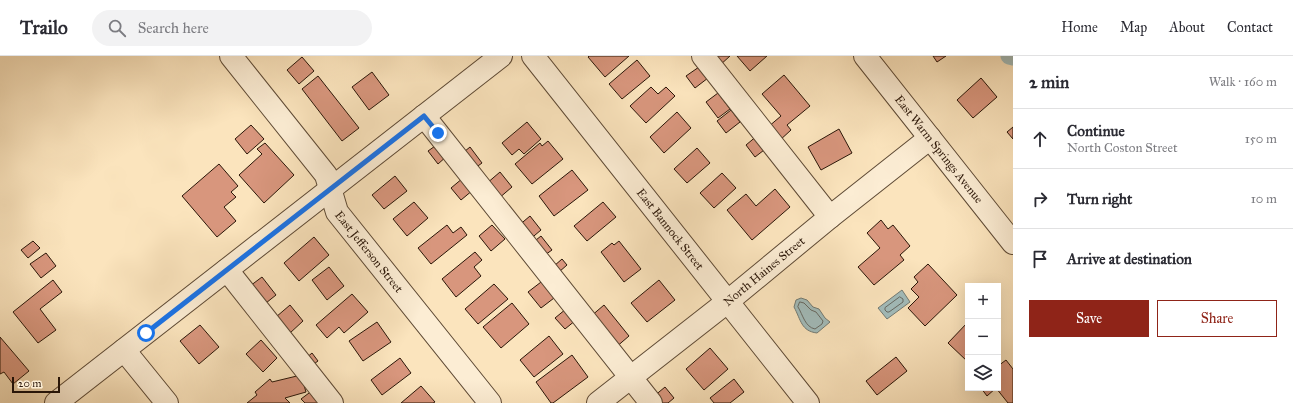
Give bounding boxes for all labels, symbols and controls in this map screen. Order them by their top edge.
search box [92,10,372,46]
text: Trailo [20,16,68,39]
icon: search [106,17,128,39]
text: Search here [138,19,209,37]
text: Home [1061,19,1098,36]
text: Map [1120,19,1147,36]
text: About [1169,19,1205,36]
text: Contact [1227,19,1273,36]
text: 2 min [1029,72,1069,93]
text: Walk · 160 m [1209,74,1277,90]
street label: East Warm Springs Avenue [892,92,986,206]
text: Continue [1067,122,1125,140]
route end [429,124,447,142]
icon: ahead [1029,128,1051,150]
text: 150 m [1245,131,1277,147]
text: North Coston Street [1067,140,1178,156]
street label: East Bannock Street [634,186,707,273]
icon: right [1029,188,1051,210]
text: Turn right [1067,190,1132,208]
text: 10 m [1251,191,1277,207]
street label: East Jefferson Street [332,208,406,296]
street label: North Haines Street [721,233,808,309]
icon: arrive [1029,248,1051,270]
text: Arrive at destination [1067,250,1192,268]
map controls [965,283,1001,391]
button: + [965,283,1001,319]
button: Save [1029,300,1149,337]
button: Share [1157,300,1277,337]
button: − [965,319,1001,355]
route start [137,324,155,342]
button: layers [965,355,1001,391]
scale bar [12,375,60,394]
text: 20 m [18,377,41,390]

